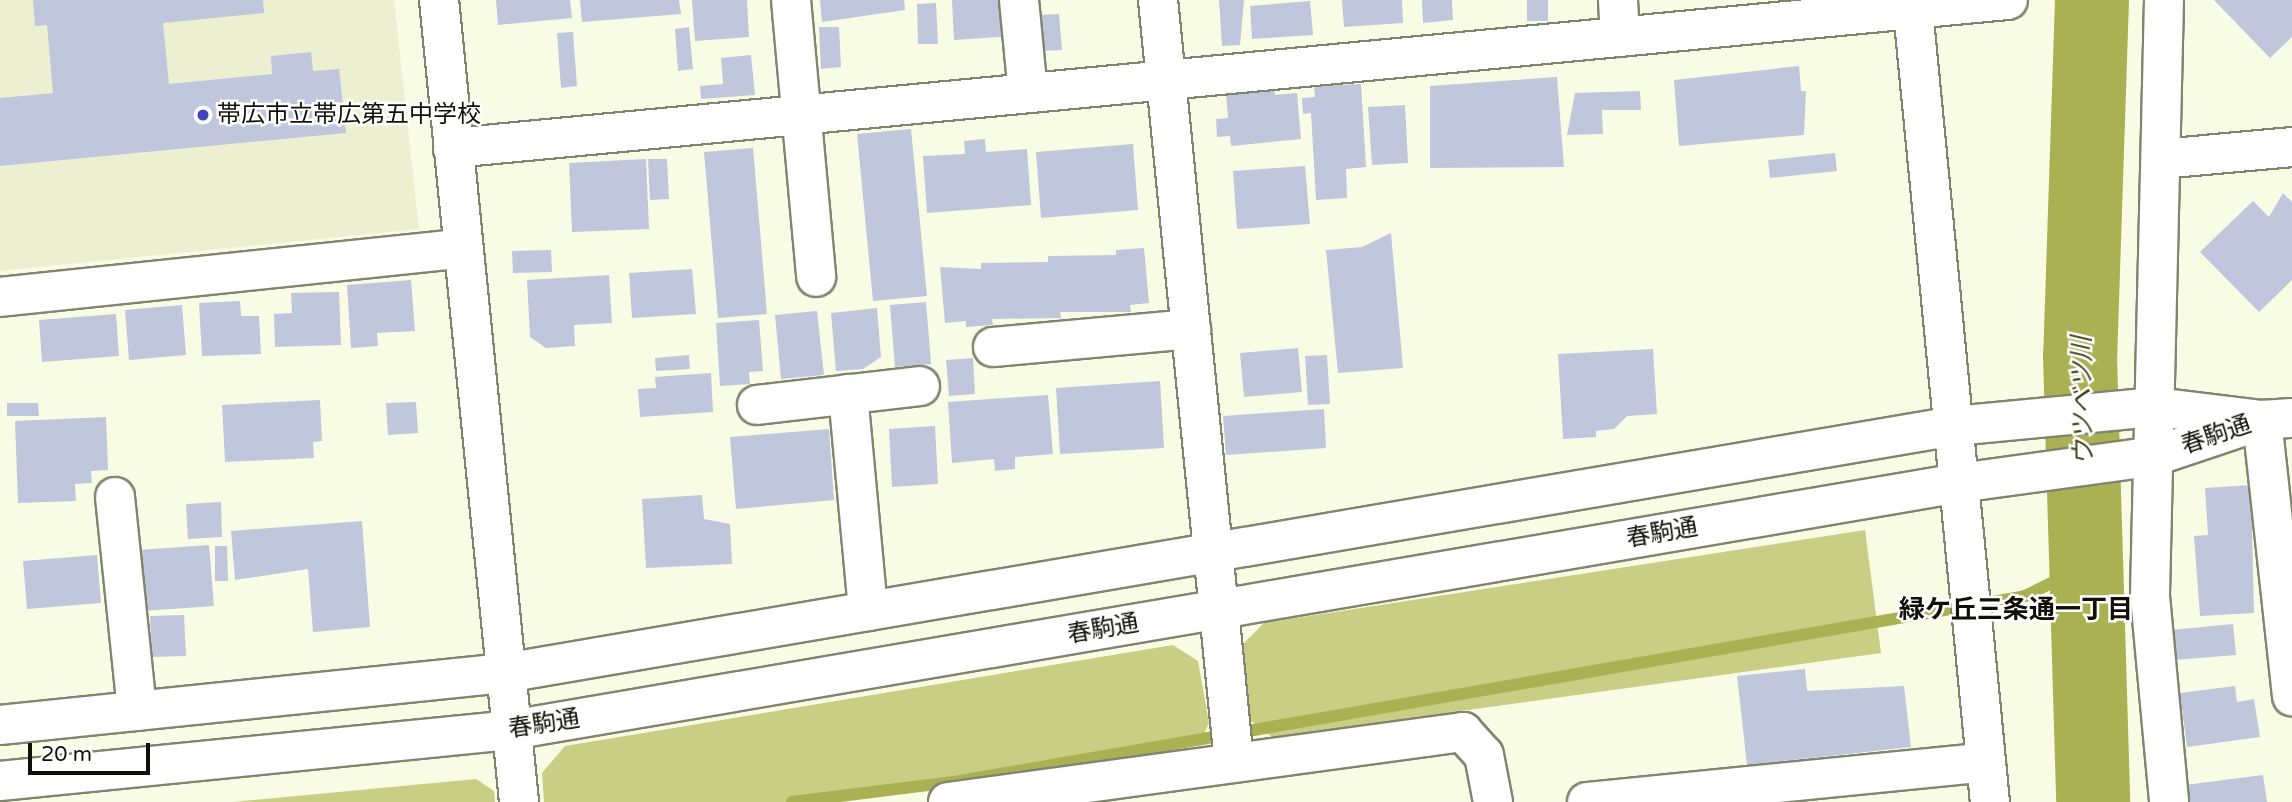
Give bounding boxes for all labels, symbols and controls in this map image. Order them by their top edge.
place label: 帯広市立帯広第五中学校 [217,101,481,129]
marker: 帯広市立帯広第五中学校 [195,107,211,123]
water label: ウツベツ川 [2066,336,2100,466]
street label: 春駒通 [2177,410,2255,460]
street label: 春駒通 [1624,513,1700,553]
district label: 緑ケ丘三条通一丁目 [1899,594,2133,626]
street label: 春駒通 [1065,609,1141,649]
street label: 春駒通 [506,704,582,744]
scale bar [32,728,154,772]
text: 20 m [41,742,92,767]

